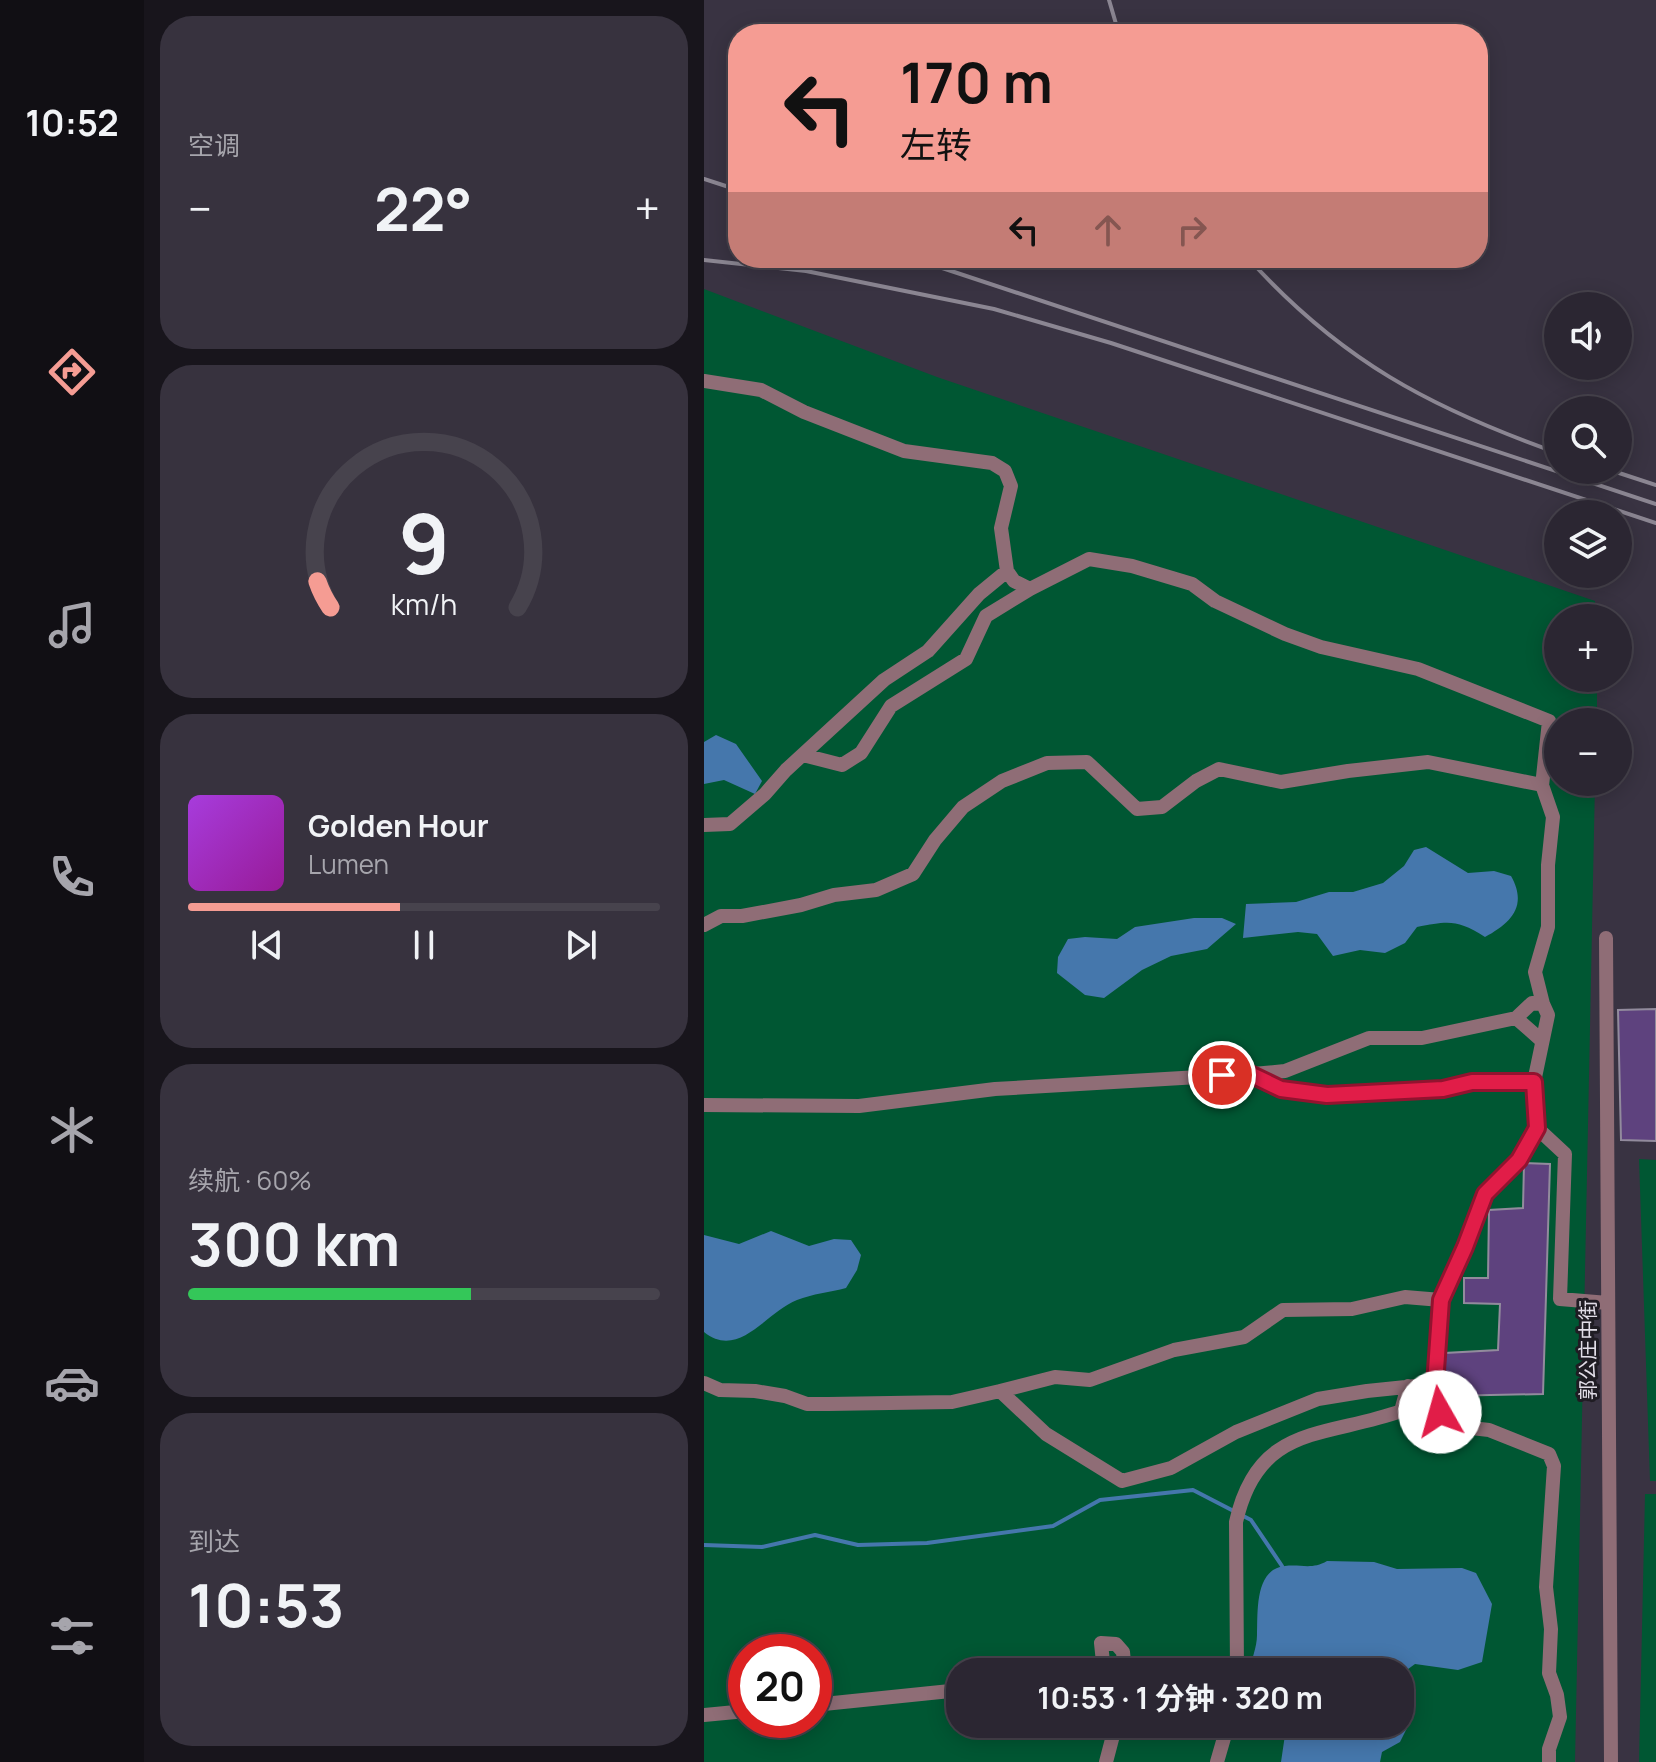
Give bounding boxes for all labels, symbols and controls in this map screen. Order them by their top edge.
text: 170 m [900,43,1053,120]
icon: left [768,56,872,160]
text: 10:52 [25,98,119,147]
text: 左转 [900,120,972,169]
text: 空调 [188,127,240,163]
text: 22° [374,167,472,249]
text: − [188,178,212,238]
text: + [635,178,660,238]
icon: left [1002,208,1046,252]
icon: ahead [1086,208,1130,252]
icon: right [1170,208,1214,252]
map controls [1544,292,1632,796]
button: sound [1544,292,1632,380]
icon: directions [44,344,100,400]
button: search [1544,396,1632,484]
text: 9 [398,484,450,598]
button: layers [1544,500,1632,588]
text: km/h [391,585,457,624]
icon: music [44,597,100,653]
button: + [1544,604,1632,692]
button: − [1544,708,1632,796]
text: Golden Hour [308,805,489,846]
text: Lumen [308,846,389,882]
icon: phone [44,849,100,905]
icon: previous [245,923,289,967]
icon: pause [402,923,446,967]
icon: next [559,923,603,967]
pin [1188,1041,1256,1109]
icon: arrive [1200,1053,1244,1097]
icon: climate [44,1102,100,1158]
text: 续航 · 60% [188,1162,312,1198]
text: 300 km [188,1202,400,1284]
street label: 郭公庄中街 [1574,1300,1601,1400]
icon: car [44,1355,100,1411]
position arrow [1398,1370,1482,1454]
text: 到达 [188,1523,240,1559]
text: 10:53 [188,1563,344,1645]
icon: filters [44,1608,100,1664]
speed limit sign: 20 [728,1634,832,1738]
text: 10:53 · 1 分钟 · 320 m [1037,1677,1323,1718]

